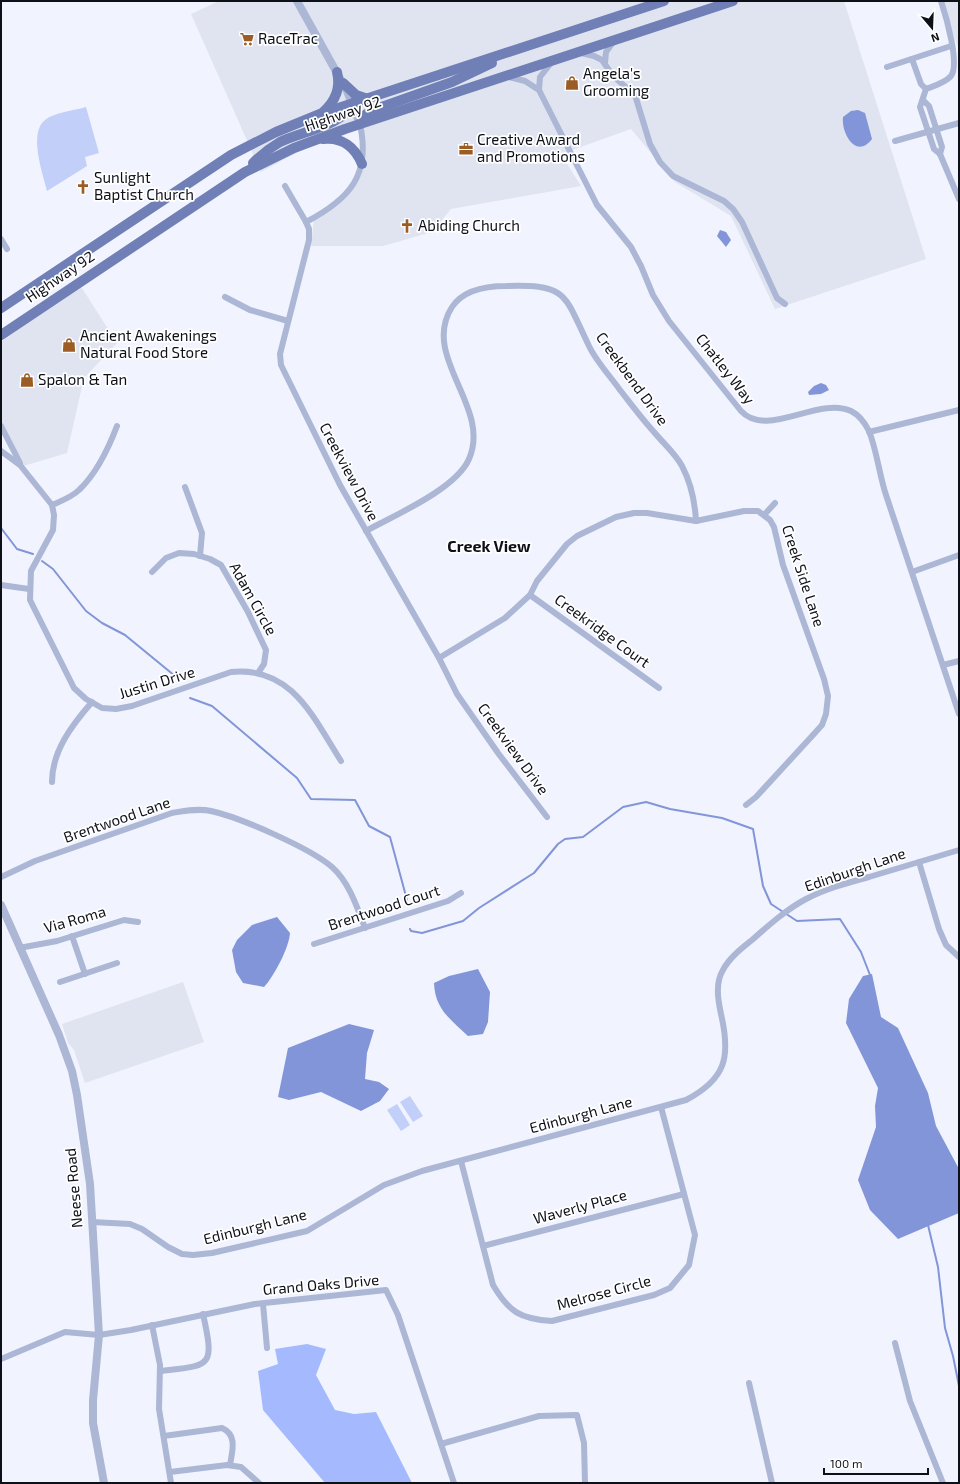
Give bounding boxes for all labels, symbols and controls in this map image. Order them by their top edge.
north arrow [912,8,952,48]
place label: RaceTrac [258,29,318,47]
text: N [929,30,941,45]
supermarket icon: RaceTrac [239,31,255,47]
place label: Angela's Grooming [583,64,650,99]
shop icon: Angela's Grooming [564,75,580,91]
street label: Highway 92 [302,92,383,134]
place label: Creative Award and Promotions [477,130,585,165]
office icon: Creative Award and Promotions [458,141,474,157]
place label: Sunlight Baptist Church [94,168,194,203]
church icon: Sunlight Baptist Church [75,179,91,195]
place label: Abiding Church [418,216,520,234]
church icon: Abiding Church [399,218,415,234]
street label: Highway 92 [22,247,97,306]
place label: Ancient Awakenings Natural Food Store [80,326,217,361]
street label: Creekbend Drive [593,328,673,429]
street label: Chatley Way [693,329,759,407]
shop icon: Ancient Awakenings Natural Food Store [61,337,77,353]
place label: Spalon & Tan [38,370,127,388]
shop icon: Spalon & Tan [19,372,35,388]
street label: Creekview Drive [316,419,383,524]
street label: Creek Side Lane [779,522,829,629]
district label: Creek View [447,536,531,555]
street label: Adam Circle [226,559,281,638]
street label: Creekridge Court [551,590,654,671]
street label: Justin Drive [117,662,197,702]
street label: Creekview Drive [475,699,553,798]
street label: Brentwood Lane [61,792,172,846]
street label: Edinburgh Lane [802,843,908,895]
street label: Brentwood Court [326,880,442,934]
street label: Via Roma [42,902,108,936]
street label: Edinburgh Lane [527,1092,634,1136]
street label: Neese Road [61,1147,85,1229]
street label: Waverly Place [531,1185,628,1227]
street label: Edinburgh Lane [201,1205,308,1248]
street label: Grand Oaks Drive [262,1270,380,1298]
street label: Melrose Circle [555,1271,653,1313]
scale bar [824,1450,928,1476]
text: 100 m [830,1456,862,1470]

